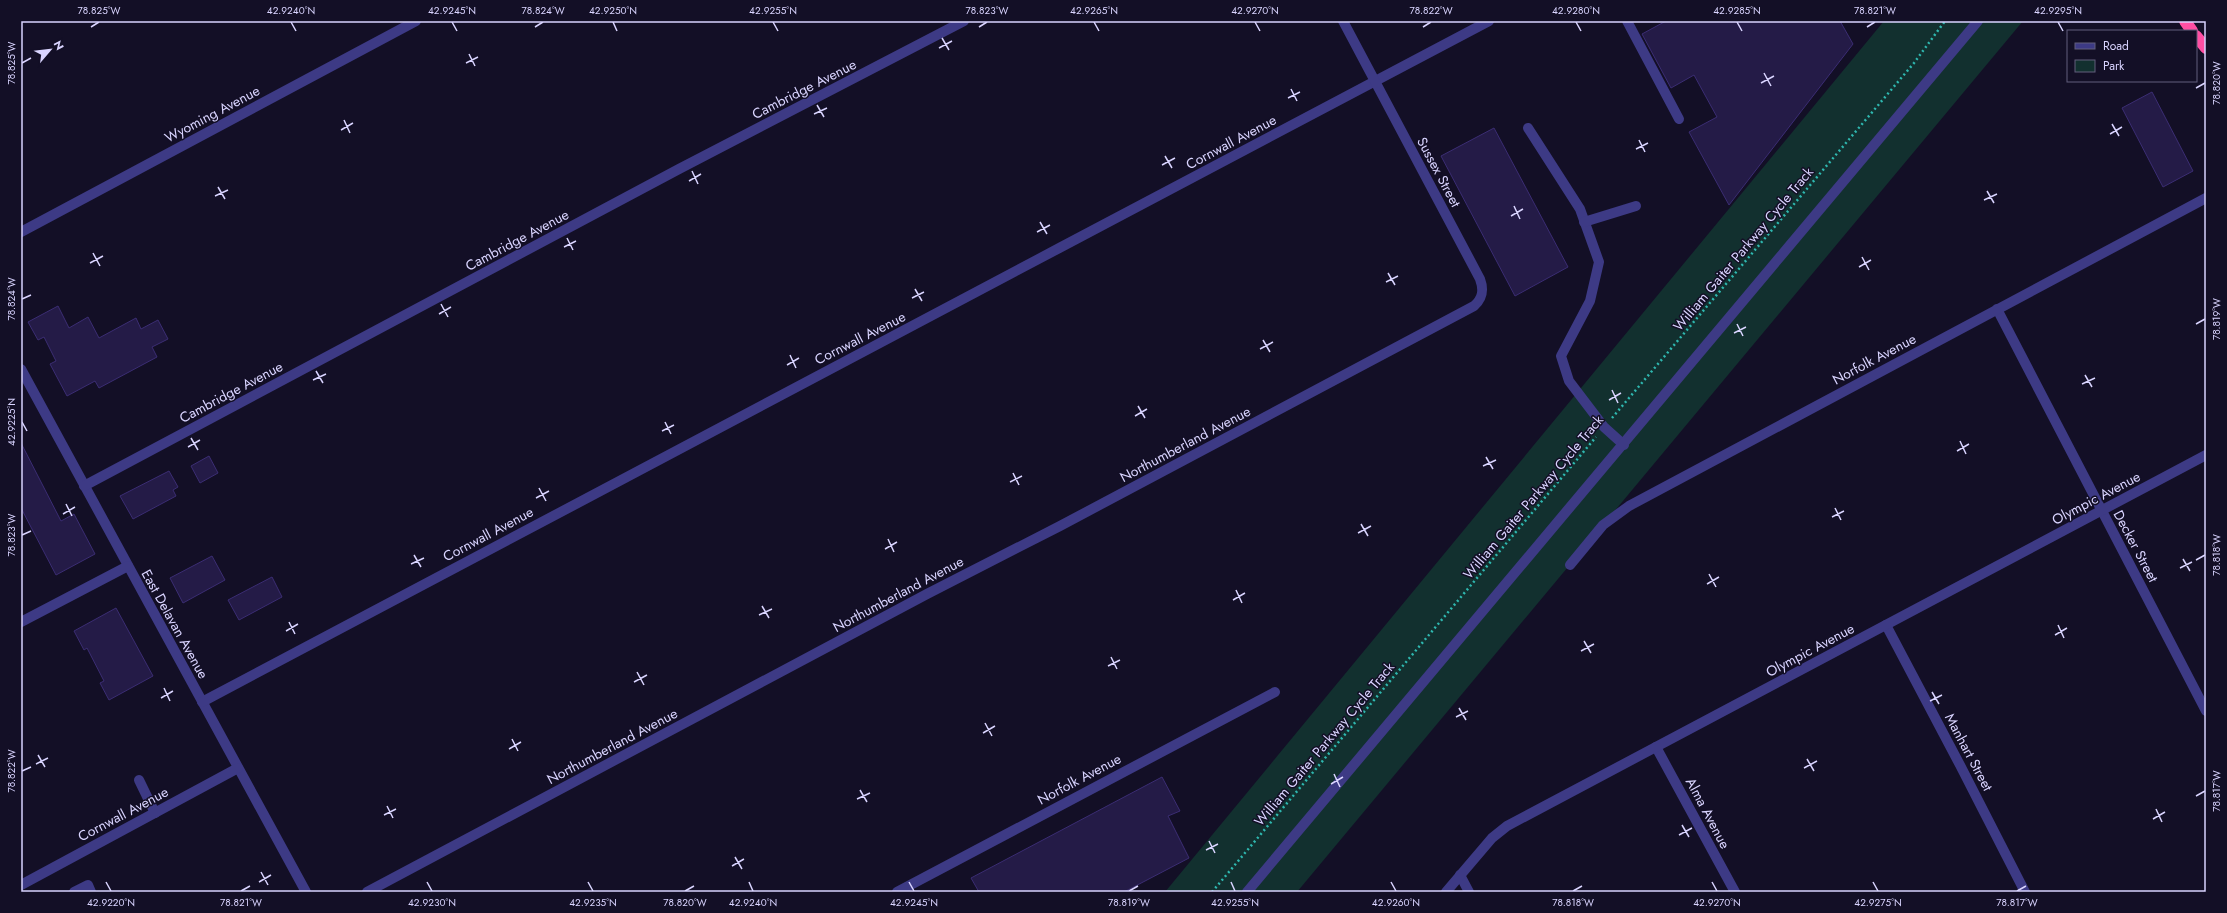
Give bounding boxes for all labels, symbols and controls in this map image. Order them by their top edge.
text: 78.825°W [77,3,121,18]
text: 42.9240°N [267,3,315,18]
text: 42.9245°N [428,3,476,18]
text: 78.824°W [521,3,565,18]
text: 42.9250°N [589,3,637,18]
text: 42.9255°N [749,3,797,18]
text: 78.823°W [966,3,1009,18]
text: 42.9265°N [1070,3,1118,18]
text: 42.9270°N [1231,3,1279,18]
text: 78.822°W [1409,3,1453,18]
text: 42.9280°N [1552,3,1600,18]
text: 42.9285°N [1713,3,1761,18]
text: 78.821°W [1854,3,1896,18]
text: 42.9295°N [2034,3,2082,18]
north arrow [30,30,70,70]
legend [2067,30,2197,82]
text: Road [2103,37,2129,55]
text: N [50,38,68,53]
text: 78.825°W [4,41,19,85]
street label: Cambridge Avenue [748,54,860,124]
text: Park [2103,57,2125,75]
text: 78.820°W [2209,61,2224,105]
street label: Wyoming Avenue [161,80,263,148]
street label: Cornwall Avenue [1182,110,1280,174]
street label: Sussex Street [1412,133,1466,211]
street label: William Gaiter Parkway Cycle Track [1668,162,1818,335]
street label: Cambridge Avenue [462,204,572,276]
text: 78.824°W [4,277,19,321]
text: 78.819°W [2209,298,2224,340]
street label: Cornwall Avenue [811,306,909,370]
street label: Norfolk Avenue [1829,329,1919,389]
street label: Cambridge Avenue [176,356,286,428]
text: 42.9225°N [4,398,19,446]
street label: Northumberland Avenue [1116,401,1254,487]
street label: William Gaiter Parkway Cycle Track [1458,410,1608,583]
street label: Olympic Avenue [2048,466,2144,530]
street label: Cornwall Avenue [439,502,537,566]
street label: Decker Street [2109,506,2164,586]
text: 78.823°W [4,513,19,556]
text: 78.818°W [2209,534,2224,576]
street label: Northumberland Avenue [829,551,967,637]
street label: East Delavan Avenue [137,566,213,682]
street label: Olympic Avenue [1762,618,1858,682]
street label: William Gaiter Parkway Cycle Track [1249,657,1399,830]
street label: Northumberland Avenue [543,703,681,789]
street label: Manhart Street [1940,710,1998,795]
text: 78.822°W [4,749,19,793]
street label: Norfolk Avenue [1034,749,1124,809]
text: 78.817°W [2209,770,2224,812]
street label: Alma Avenue [1681,774,1735,852]
street label: Cornwall Avenue [74,782,172,846]
text: 42.9220°N [87,895,135,910]
text: 78.821°W [220,895,262,910]
text: 42.9230°N [408,895,456,910]
text: 42.9235°N [569,895,617,910]
text: 78.820°W [663,895,707,910]
text: 42.9240°N [729,895,777,910]
text: 42.9245°N [890,895,938,910]
text: 78.819°W [1108,895,1150,910]
text: 42.9255°N [1211,895,1259,910]
text: 42.9260°N [1372,895,1420,910]
text: 78.818°W [1552,895,1594,910]
text: 42.9270°N [1693,895,1741,910]
text: 42.9275°N [1854,895,1902,910]
text: 78.817°W [1996,895,2038,910]

